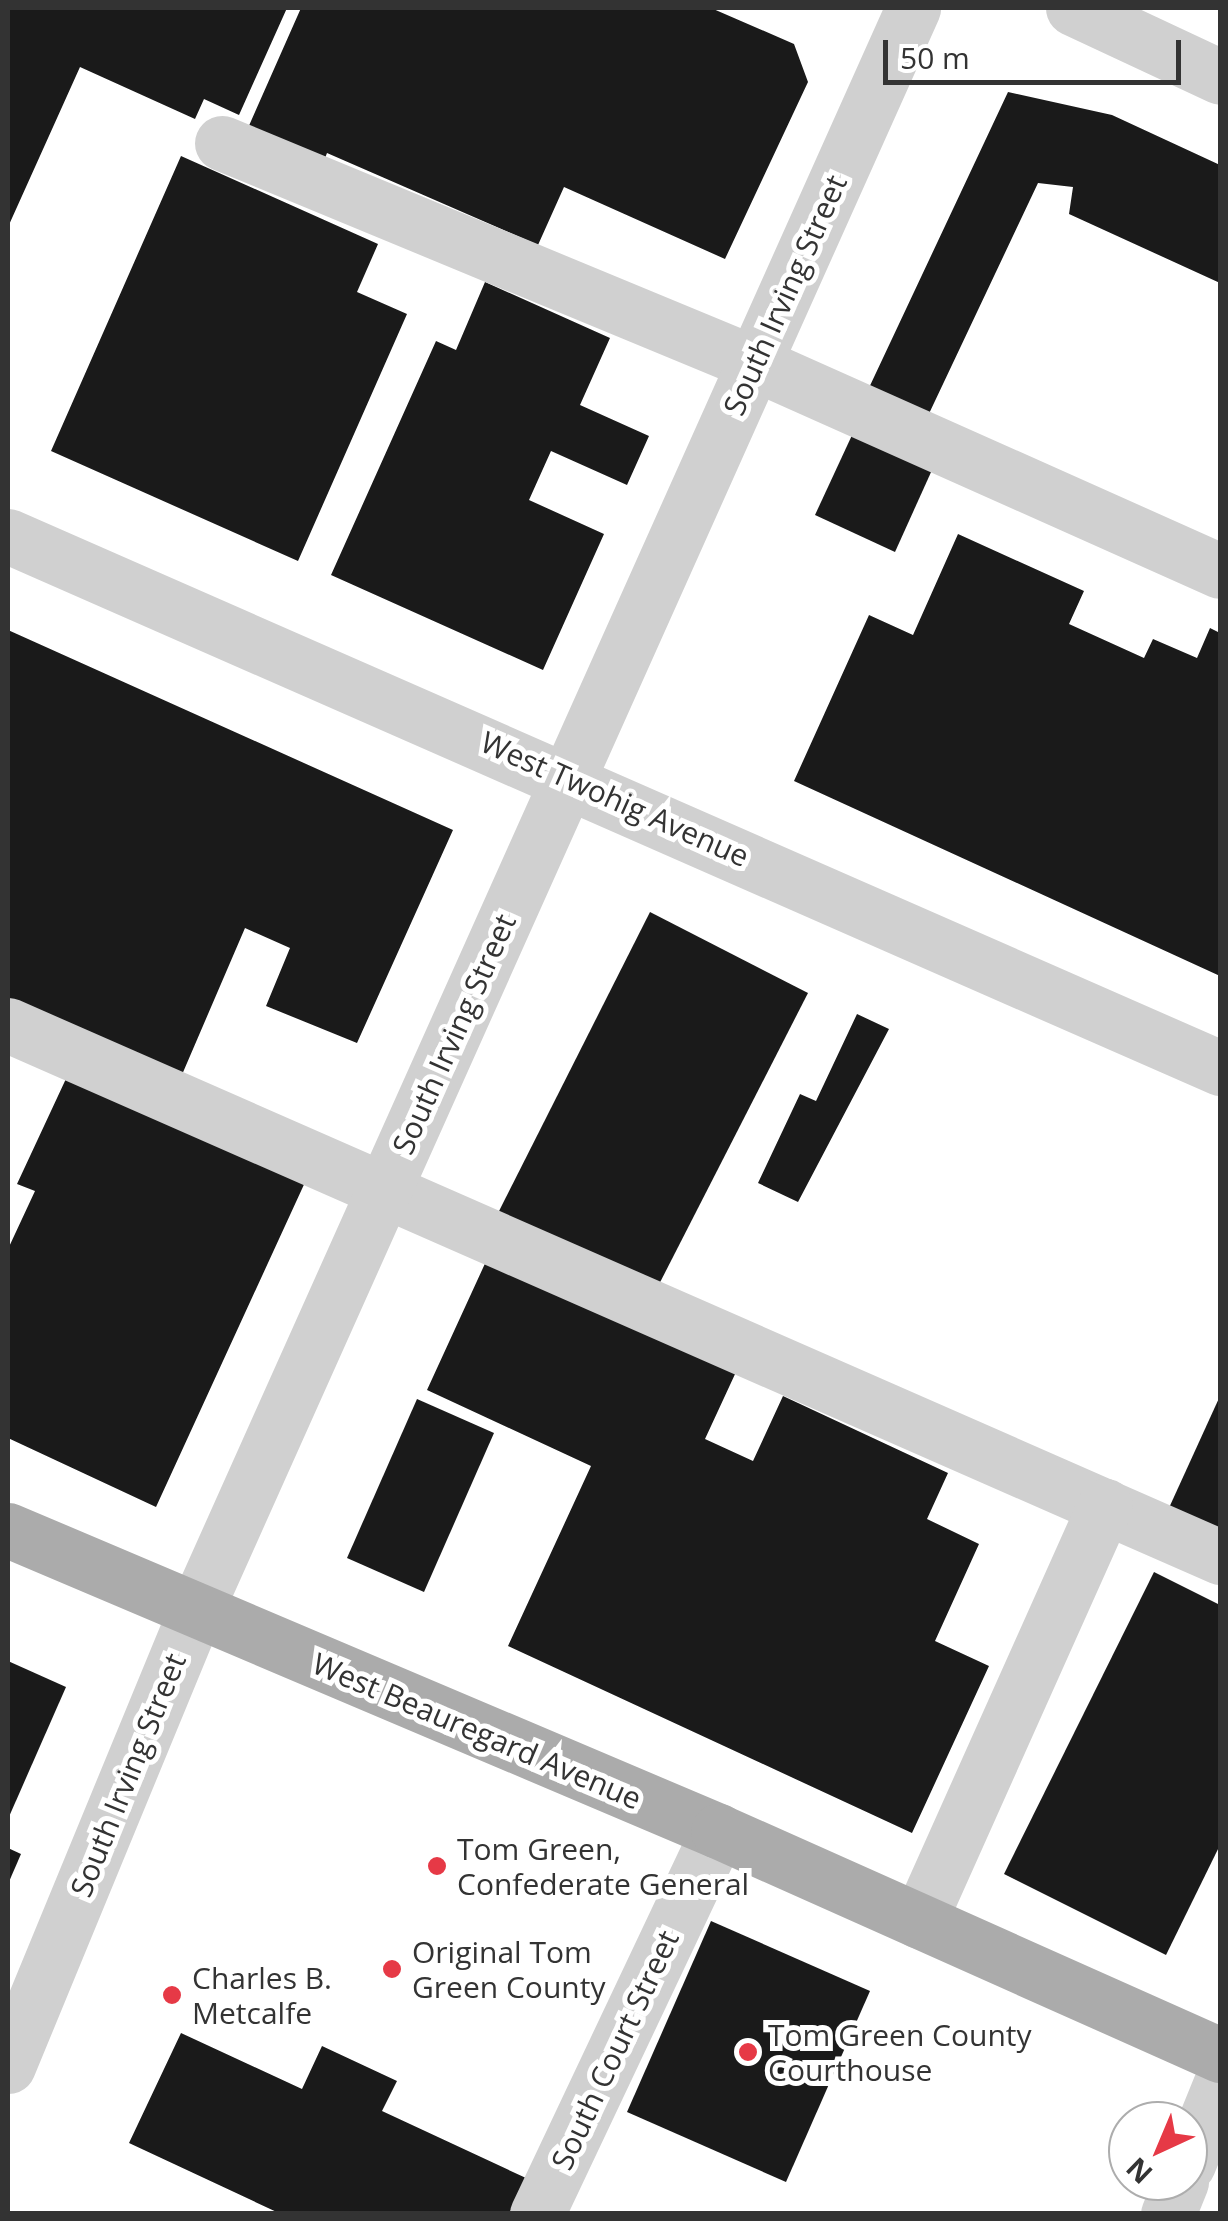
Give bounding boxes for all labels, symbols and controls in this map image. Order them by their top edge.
scale bar [888,20,1186,82]
text: 50 m [900,37,970,78]
street label: South Irving Street [716,169,854,421]
street label: West Twohig Avenue [475,724,755,874]
street label: South Irving Street [385,908,523,1160]
street label: West Beauregard Avenue [307,1645,647,1817]
street label: South Irving Street [63,1648,193,1902]
place label: Tom Green, Confederate General [457,1831,749,1902]
marker: Tom Green, Confederate General [426,1855,448,1877]
street label: South Court Street [544,1925,686,2175]
place label: Original Tom Green County [412,1934,605,2004]
marker: Original Tom Green County [381,1958,403,1980]
place label: Charles B. Metcalfe [192,1960,332,2030]
marker: Charles B. Metcalfe [161,1984,183,2006]
place label: Tom Green County Courthouse [768,2017,1032,2088]
marker: Tom Green County Courthouse [737,2041,759,2063]
north arrow [1108,2101,1208,2201]
text: N [1117,2150,1160,2193]

